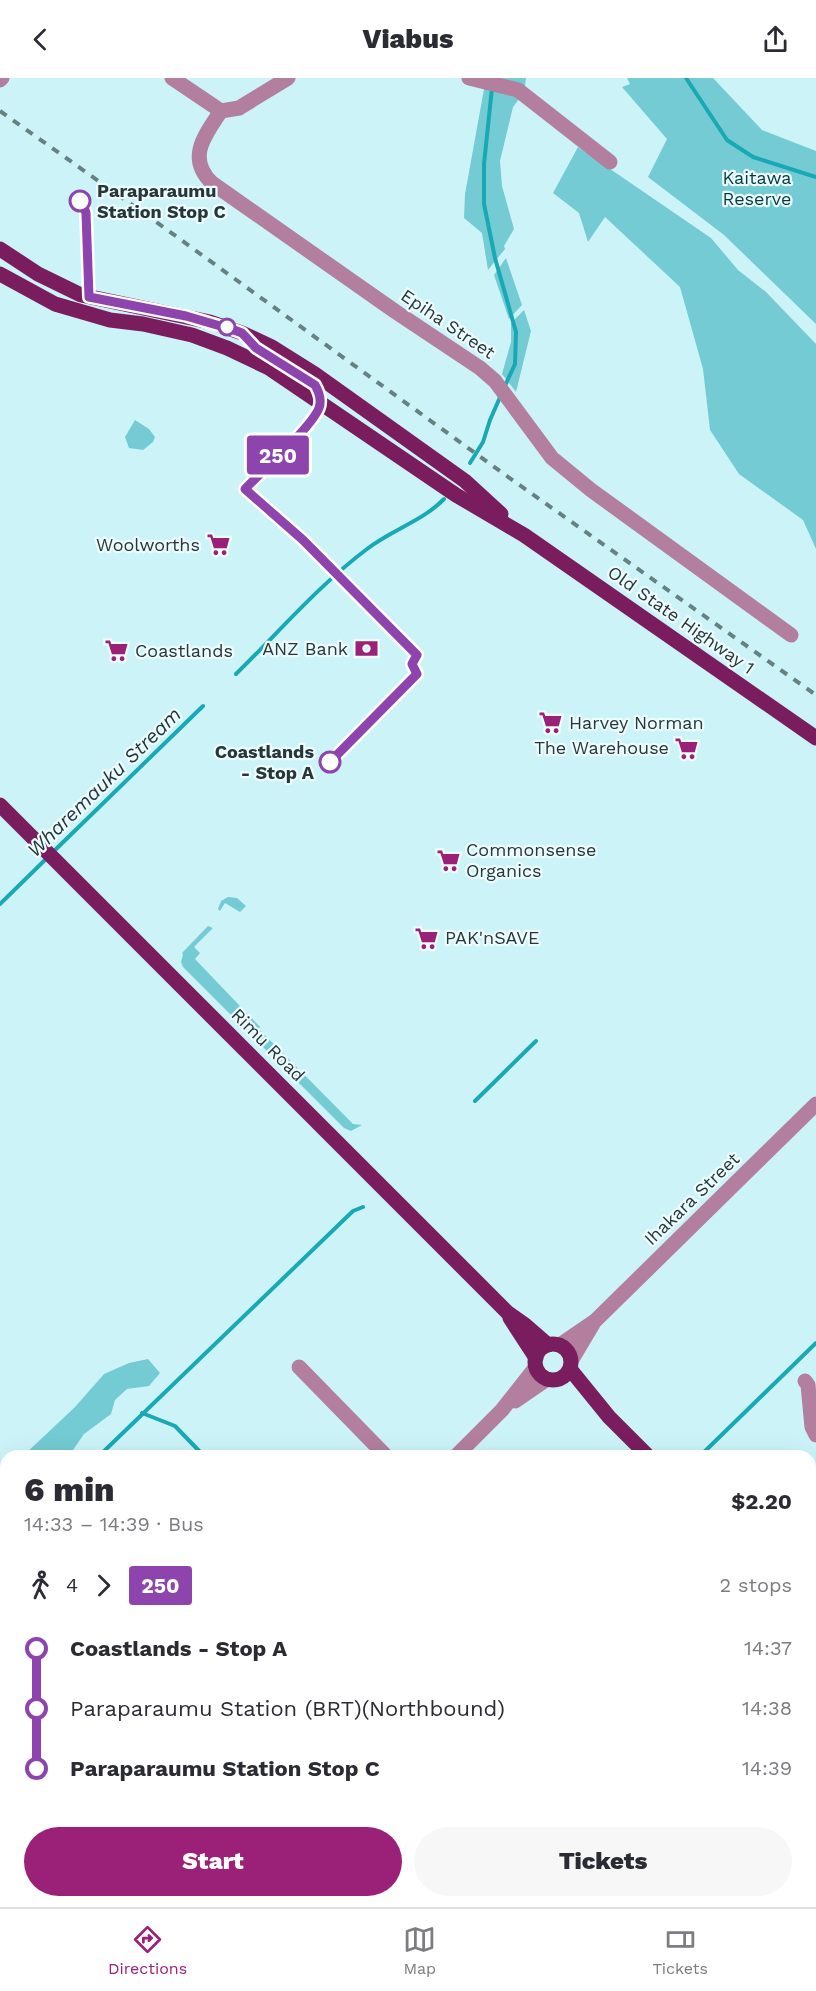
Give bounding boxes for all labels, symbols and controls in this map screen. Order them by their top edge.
icon: back [24,23,57,56]
text: Viabus [363,23,453,55]
icon: share [759,23,792,56]
park label: Kaitawa Reserve [722,167,792,209]
place label: Paraparaumu Station Stop C [97,180,226,222]
marker: Paraparaumu Station Stop C [69,190,91,212]
street label: Epiha Street [397,284,500,363]
unlabelled marker [218,318,236,336]
line badge: 250 [244,436,312,475]
text: 250 [259,443,297,468]
supermarket icon: Woolworths [205,532,231,558]
place label: Woolworths [96,534,200,555]
street label: Old State Highway 1 [604,561,759,678]
bank icon: ANZ Bank [353,636,379,662]
supermarket icon: Coastlands [104,638,130,664]
place label: ANZ Bank [262,638,348,659]
place label: Coastlands [135,640,233,661]
water label: Wharemauku Stream [22,702,186,862]
supermarket icon: Harvey Norman [538,710,564,736]
place label: Harvey Norman [569,712,704,733]
supermarket icon: The Warehouse [674,735,700,761]
place label: The Warehouse [534,737,669,758]
place label: Coastlands - Stop A [215,741,315,783]
marker: Coastlands - Stop A [319,751,341,773]
place label: Commonsense Organics [466,839,596,881]
supermarket icon: Commonsense Organics [435,847,461,873]
supermarket icon: PAK'nSAVE [414,925,440,951]
place label: PAK'nSAVE [445,927,539,948]
street label: Rimu Road [227,1004,309,1086]
street label: Ihakara Street [640,1148,744,1249]
text: 6 min [24,1470,115,1509]
text: $2.20 [731,1489,792,1514]
text: 14:33 – 14:39 · Bus [24,1512,204,1536]
icon: walk [24,1569,57,1602]
icon: forward [87,1569,120,1602]
text: 4 [66,1573,78,1597]
text: 250 [141,1573,180,1598]
text: 2 stops [720,1573,792,1597]
text: Coastlands - Stop A [70,1636,287,1661]
text: 14:37 [744,1636,792,1660]
text: Paraparaumu Station (BRT)(Northbound) [70,1696,505,1721]
text: 14:38 [742,1696,792,1720]
text: Paraparaumu Station Stop C [70,1756,380,1781]
text: 14:39 [742,1756,792,1780]
button: Start [24,1827,402,1896]
button: Tickets [414,1827,792,1896]
tab: Directions [108,1923,187,1978]
tab: Map [403,1923,436,1978]
tab: Tickets [652,1923,708,1978]

